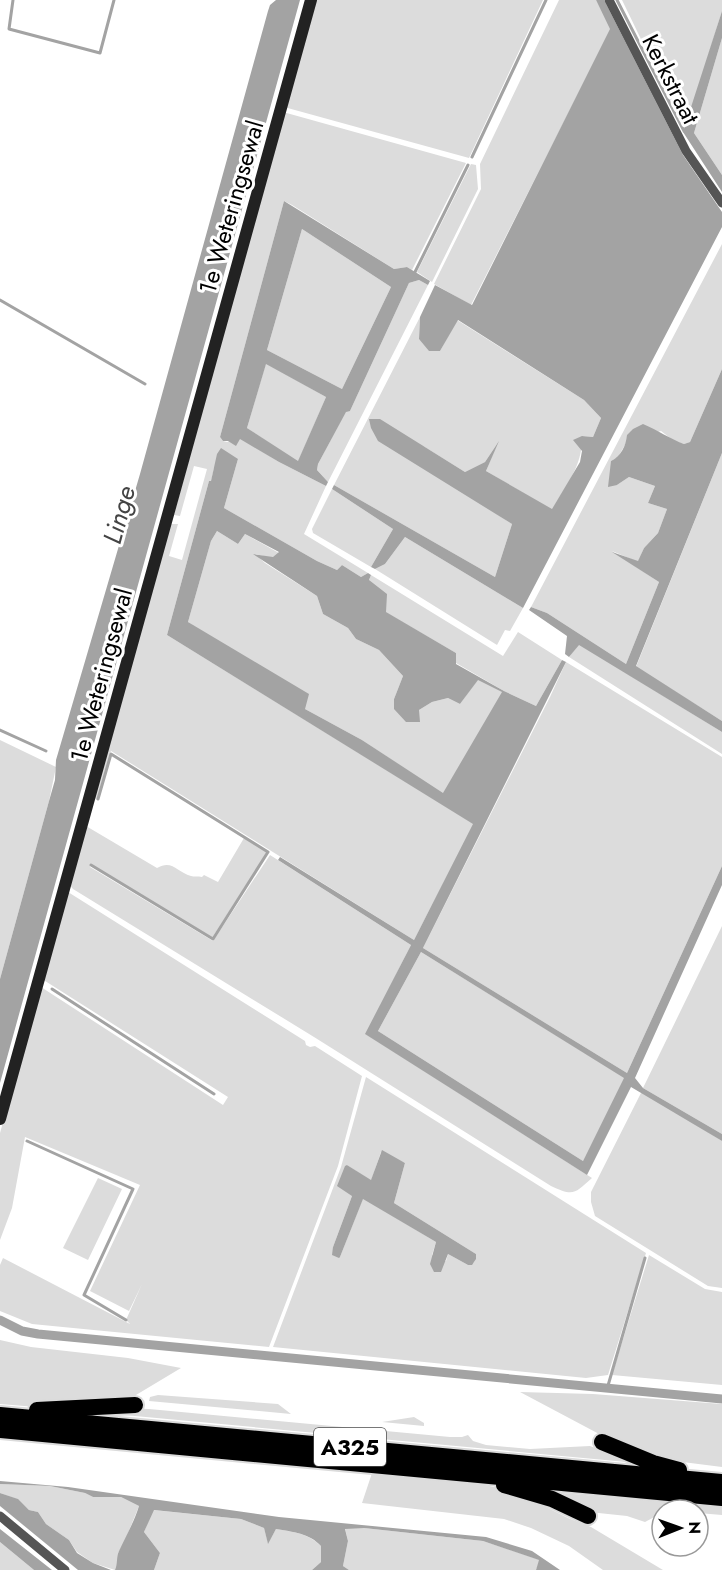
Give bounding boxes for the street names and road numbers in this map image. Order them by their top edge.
street label: Kerkstraat [633,28,709,130]
street label: 1e Weteringsewal [190,116,272,298]
street label: 1e Weteringsewal [61,584,141,766]
road number: A325 [314,1428,386,1466]

